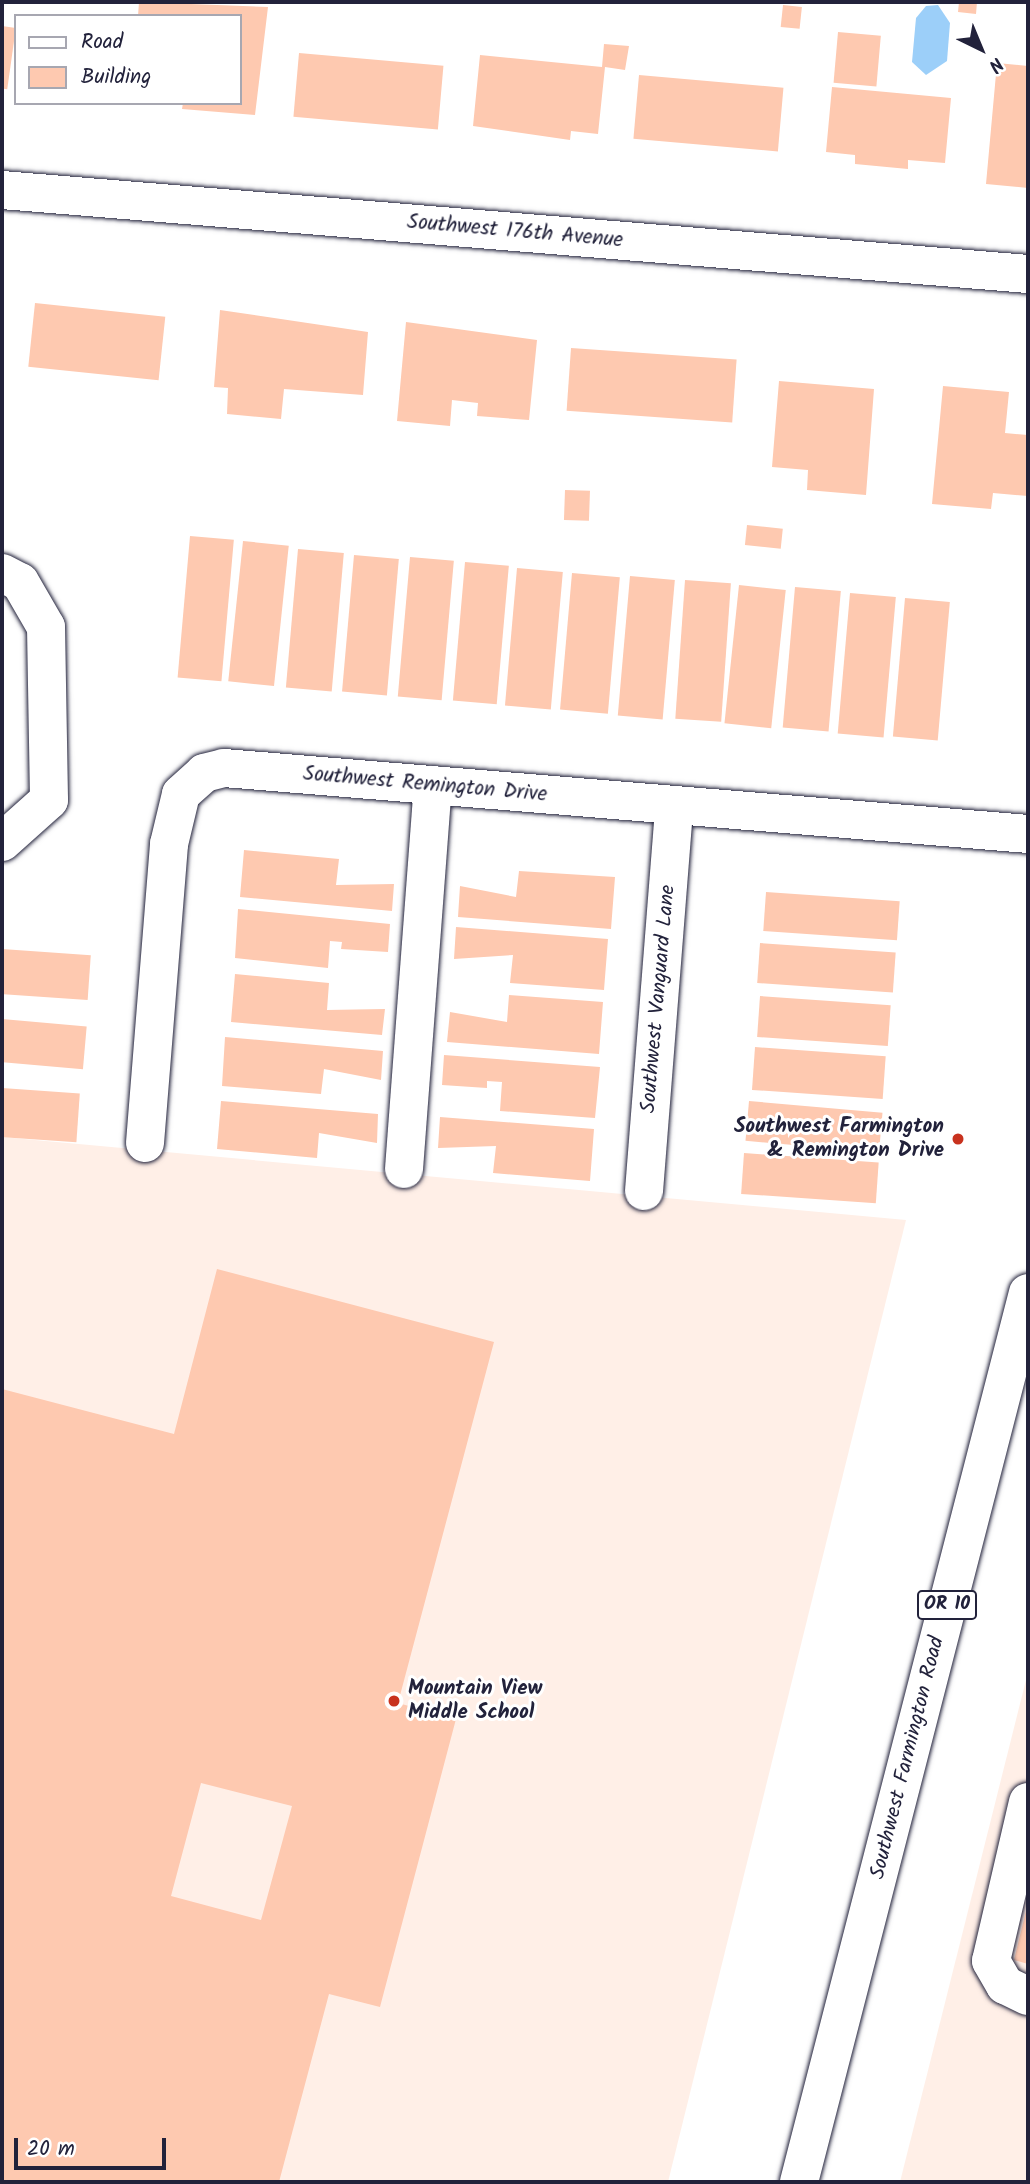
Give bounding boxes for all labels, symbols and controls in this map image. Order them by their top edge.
legend [14,14,242,105]
north arrow [946,14,1016,84]
text: Road [81,26,123,59]
text: N [981,49,1010,79]
text: Building [81,61,151,94]
street label: Southwest 176th Avenue [406,210,624,254]
street label: Southwest Remington Drive [302,762,548,808]
street label: Southwest Vanguard Lane [636,884,682,1114]
place label: Southwest Farmington & Remington Drive [734,1114,944,1164]
marker: Southwest Farmington & Remington Drive [950,1131,966,1147]
road number: OR 10 [916,1590,978,1620]
street label: Southwest Farmington Road [866,1634,950,1882]
place label: Mountain View Middle School [408,1676,542,1726]
marker: Mountain View Middle School [386,1693,402,1709]
scale bar [18,2124,170,2168]
text: 20 m [27,2133,75,2166]

